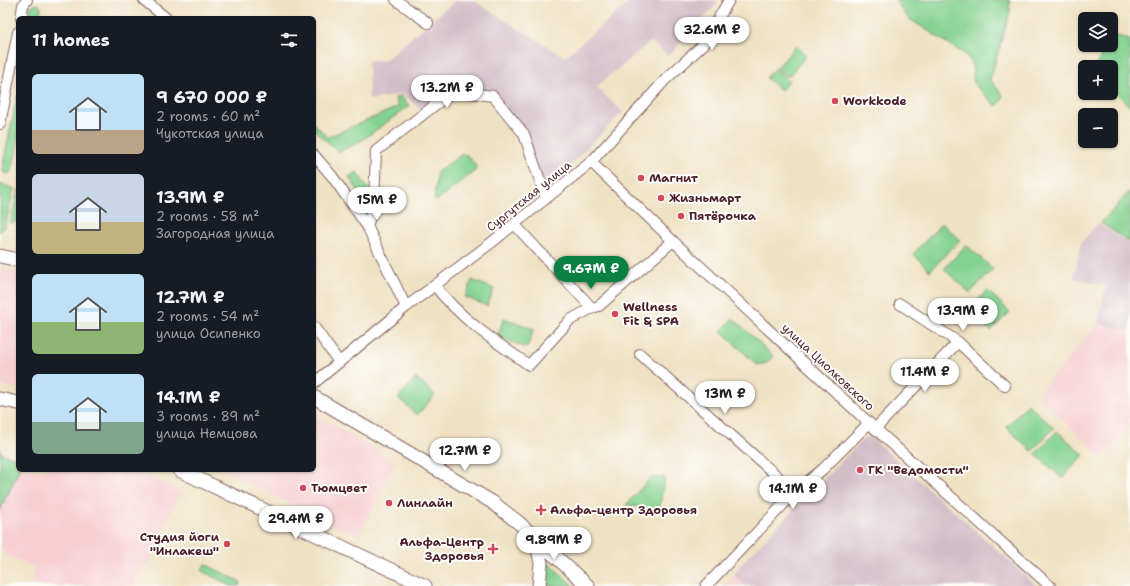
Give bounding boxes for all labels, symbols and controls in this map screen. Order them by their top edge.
map controls [1078,12,1118,148]
button: layers [1078,12,1118,52]
pin: 32.6M ₽ [675,17,749,51]
text: 32.6M ₽ [683,21,741,38]
text: 11 homes [32,29,110,51]
icon: filters [278,29,300,51]
button: + [1078,60,1118,100]
pin: 13.2M ₽ [410,75,484,109]
text: 13.2M ₽ [420,79,474,96]
text: 9 670 000 ₽ [156,86,268,108]
icon: home [64,90,112,138]
place label: Workkode [843,93,907,109]
marker: Workkode [830,96,840,106]
text: 2 rooms · 60 m² [156,108,260,125]
button: − [1078,108,1118,148]
text: Чукотская улица [156,125,264,142]
street label: Сургутская улица [483,157,575,235]
place label: Магнит [649,170,699,186]
marker: Магнит [636,173,646,183]
text: 13.9M ₽ [156,186,225,208]
pin: 15M ₽ [349,187,405,221]
icon: home [64,190,112,238]
place label: Жизньмарт [669,190,742,206]
text: 15M ₽ [357,191,397,208]
marker: Жизньмарт [656,193,666,203]
text: 2 rooms · 58 m² [156,208,259,225]
place label: Пятёрочка [689,208,757,224]
marker: Пятёрочка [676,211,686,221]
text: Загородная улица [156,225,274,242]
pin: 9.67M ₽ [554,256,628,290]
text: 9.67M ₽ [563,260,619,277]
text: 12.7M ₽ [156,286,225,308]
icon: home [64,290,112,338]
pin: 13.9M ₽ [926,298,1000,332]
place label: Wellness Fit & SPA [623,299,679,329]
text: 13.9M ₽ [937,302,989,319]
text: 2 rooms · 54 m² [156,308,259,325]
marker: Wellness Fit & SPA [610,309,620,319]
street label: улица Циолковского [778,320,878,414]
text: улица Осипенко [156,325,261,342]
pin: 11.4M ₽ [888,359,962,393]
text: 11.4M ₽ [900,363,950,380]
pin: 13M ₽ [697,381,753,415]
text: 13M ₽ [704,385,746,402]
text: 14.1M ₽ [156,386,221,408]
icon: home [64,390,112,438]
text: 3 rooms · 89 m² [156,408,260,425]
text: улица Немцова [156,425,257,442]
pin: 12.7M ₽ [428,438,502,472]
text: 12.7M ₽ [439,442,491,459]
place label: ГК "Ведомости" [868,462,969,478]
marker: ГК "Ведомости" [855,465,865,475]
pin: 14.1M ₽ [756,476,830,510]
place label: Тюмцвет [311,480,368,496]
text: 14.1M ₽ [768,480,818,497]
marker: Тюмцвет [298,483,308,493]
place label: Линлайн [397,495,453,511]
marker: Линлайн [384,498,394,508]
place label: Альфа-центр Здоровья [550,502,697,518]
marker: Альфа-центр Здоровья [535,504,547,516]
pin: 29.4M ₽ [259,506,333,540]
text: 29.4M ₽ [268,510,324,527]
pin: 9.89M ₽ [517,527,591,561]
place label: Студия йоги "Инлакеш" [140,529,220,559]
text: 9.89M ₽ [525,531,583,548]
place label: Альфа-Центр Здоровья [399,534,484,564]
marker: Студия йоги "Инлакеш" [222,539,232,549]
marker: Альфа-Центр Здоровья [487,543,499,555]

